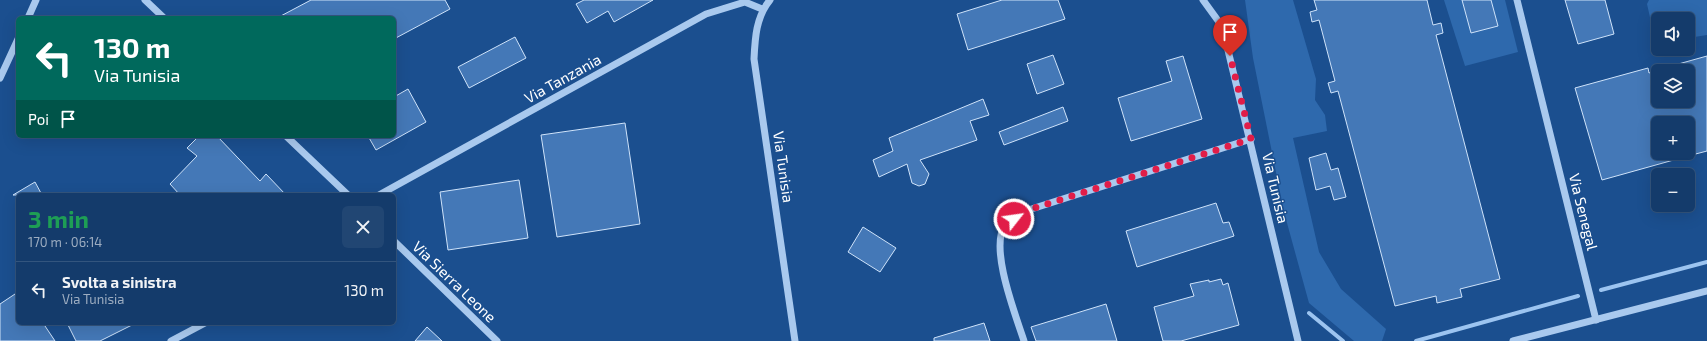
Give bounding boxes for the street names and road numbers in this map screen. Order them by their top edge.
street label: Via Tanzania [521,50,604,107]
street label: Via Tunisia [770,130,798,204]
street label: Via Tunisia [1259,151,1293,225]
street label: Via Senegal [1566,171,1602,253]
street label: Via Sierra Leone [409,237,500,326]

